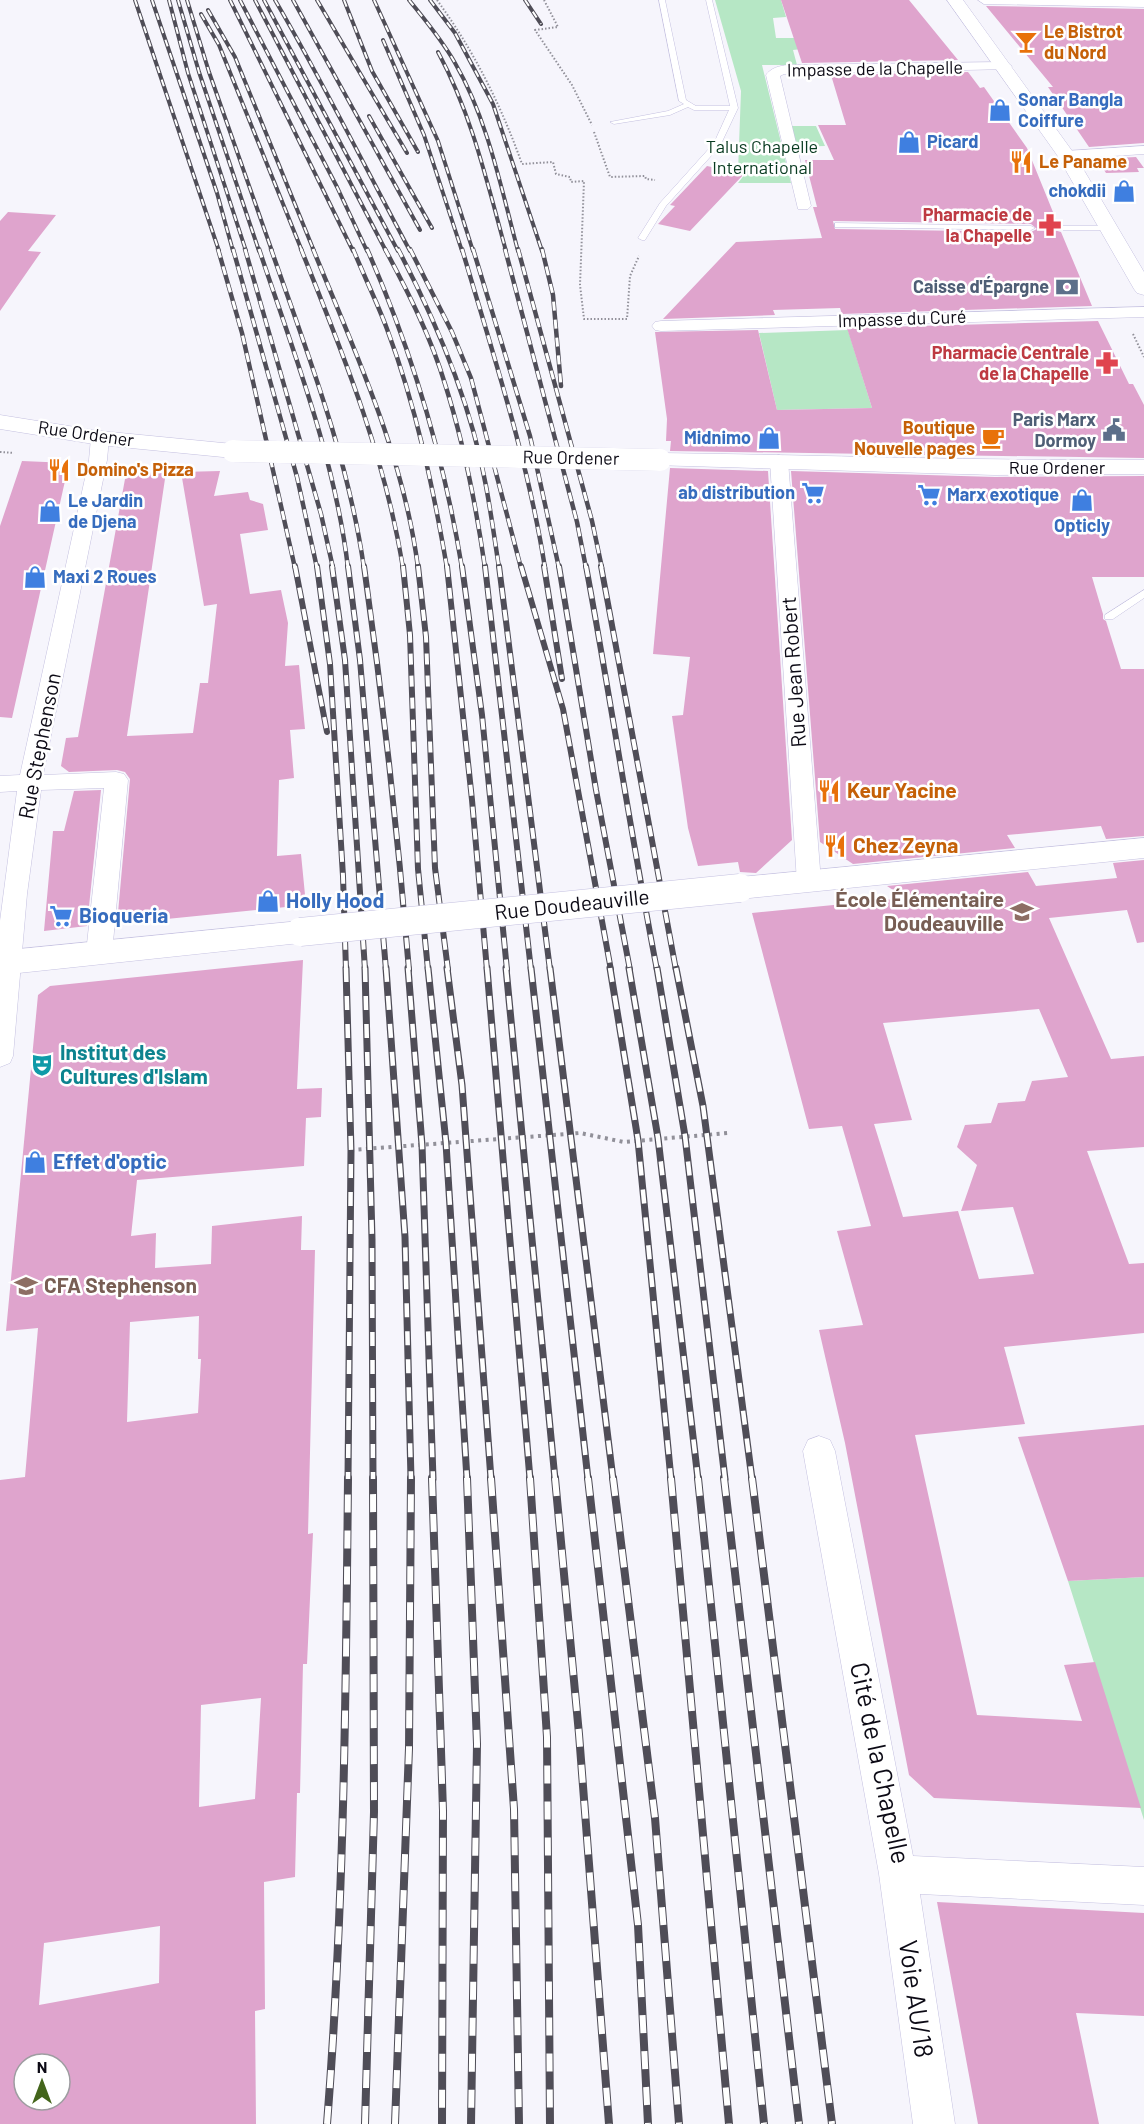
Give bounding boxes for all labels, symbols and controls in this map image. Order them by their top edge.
place label: Le Bistrot du Nord [1044,20,1123,63]
bar icon: Le Bistrot du Nord [1013,29,1039,55]
street label: Impasse de la Chapelle [787,55,963,81]
place label: Sonar Bangla Coiffure [1018,88,1123,131]
shop icon: Sonar Bangla Coiffure [987,97,1013,123]
shop icon: Picard [896,129,922,155]
place label: Picard [927,130,978,152]
park label: Talus Chapelle International [706,135,818,178]
restaurant icon: Le Paname [1008,149,1034,175]
place label: Le Paname [1039,150,1127,172]
shop icon: chokdii [1111,178,1137,204]
place label: chokdii [1048,179,1106,201]
place label: Pharmacie de la Chapelle [923,203,1032,246]
pharmacy icon: Pharmacie de la Chapelle [1037,212,1063,238]
bank icon: Caisse d'Épargne [1054,274,1080,300]
place label: Caisse d'Épargne [913,275,1049,297]
street label: Impasse du Curé [837,305,967,331]
place label: Pharmacie Centrale de la Chapelle [932,341,1089,384]
pharmacy icon: Pharmacie Centrale de la Chapelle [1094,350,1120,376]
place label: Paris Marx Dormoy [1013,408,1096,451]
street label: Rue Ordener [37,415,136,451]
place label: Boutique Nouvelle pages [854,416,975,459]
public building icon: Paris Marx Dormoy [1101,417,1127,443]
shop icon: Midnimo [756,425,782,451]
cafe icon: Boutique Nouvelle pages [980,425,1006,451]
place label: Midnimo [684,426,751,448]
street label: Rue Ordener [522,445,620,469]
street label: Rue Ordener [1009,456,1106,478]
restaurant icon: Domino's Pizza [46,457,72,483]
place label: Domino's Pizza [77,458,194,480]
supermarket icon: ab distribution [800,480,826,506]
place label: ab distribution [678,481,795,503]
supermarket icon: Marx exotique [916,482,942,508]
place label: Marx exotique [947,483,1059,505]
shop icon: Opticly [1069,487,1095,513]
place label: Le Jardin de Djena [68,489,143,532]
shop icon: Le Jardin de Djena [37,498,63,524]
place label: Opticly [1054,514,1110,536]
shop icon: Maxi 2 Roues [22,564,48,590]
place label: Maxi 2 Roues [53,565,156,587]
street label: Rue Jean Robert [775,596,810,748]
street label: Rue Stephenson [12,670,65,821]
place label: Keur Yacine [847,777,957,802]
restaurant icon: Keur Yacine [816,778,842,804]
place label: Chez Zeyna [853,832,958,857]
restaurant icon: Chez Zeyna [822,833,848,859]
street label: Rue Doudeauville [493,883,651,924]
place label: École Élémentaire Doudeauville [835,886,1004,935]
place label: Holly Hood [286,887,384,912]
shop icon: Holly Hood [255,888,281,914]
school or university icon: École Élémentaire Doudeauville [1009,899,1035,925]
place label: Bioqueria [79,902,168,927]
supermarket icon: Bioqueria [48,903,74,929]
place label: Institut des Cultures d'Islam [60,1039,208,1088]
theatre icon: Institut des Cultures d'Islam [29,1052,55,1078]
place label: Effet d'optic [53,1148,167,1173]
shop icon: Effet d'optic [22,1149,48,1175]
place label: CFA Stephenson [44,1272,197,1297]
school or university icon: CFA Stephenson [13,1273,39,1299]
street label: Cité de la Chapelle [845,1659,918,1866]
street label: Voie AU/18 [894,1938,941,2060]
north arrow [12,2052,72,2112]
text: N [37,2057,47,2076]

